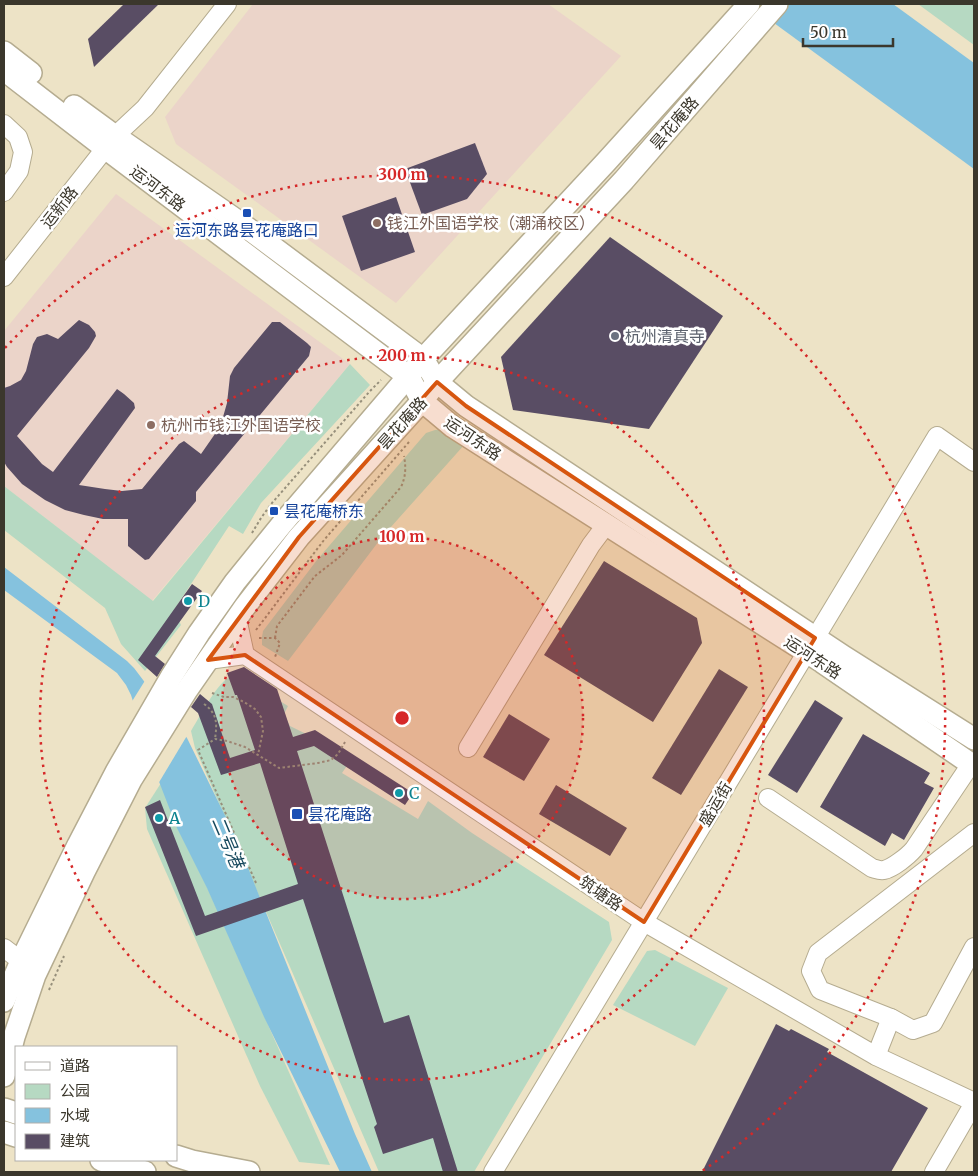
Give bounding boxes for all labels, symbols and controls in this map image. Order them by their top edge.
scale bar [803,15,893,47]
text: 50 m [810,23,847,42]
street label: 昙花庵路 [645,92,703,154]
street label: 运河东路 [126,161,190,215]
text: 300 m [378,165,426,184]
street label: 运新路 [36,182,82,232]
marker: 运河东路昙花庵路口 [241,207,253,219]
place label: 钱江外国语学校（潮涌校区） [387,213,595,233]
marker: 钱江外国语学校（潮涌校区） [371,217,383,229]
place label: 运河东路昙花庵路口 [175,220,319,240]
place label: 杭州清真寺 [625,326,705,346]
marker: 杭州清真寺 [609,330,621,342]
text: 200 m [378,346,426,365]
street label: 昙花庵路 [373,393,431,453]
street label: 运河东路 [441,412,505,464]
place label: 杭州市钱江外国语学校 [161,415,321,435]
marker: 杭州市钱江外国语学校 [145,419,157,431]
place label: 昙花庵桥东 [284,501,364,521]
marker: 昙花庵桥东 [268,505,280,517]
text: 100 m [380,527,424,546]
place label: D [198,591,210,611]
marker: D [182,595,194,607]
street label: 运河东路 [781,631,845,683]
centre of rings [393,709,411,727]
street label: 盛运街 [694,778,736,830]
place label: C [409,783,419,803]
marker: C [393,787,405,799]
place label: 昙花庵路 [308,804,372,824]
marker: 昙花庵路 [290,807,304,821]
place label: A [168,808,181,828]
marker: A [153,812,165,824]
water label: 二号港 [207,813,250,874]
street label: 筑塘路 [576,871,626,915]
legend [15,1046,178,1161]
text: 道路 [60,1056,90,1075]
text: 公园 [60,1081,90,1100]
text: 水域 [60,1106,90,1125]
text: 建筑 [60,1131,90,1150]

